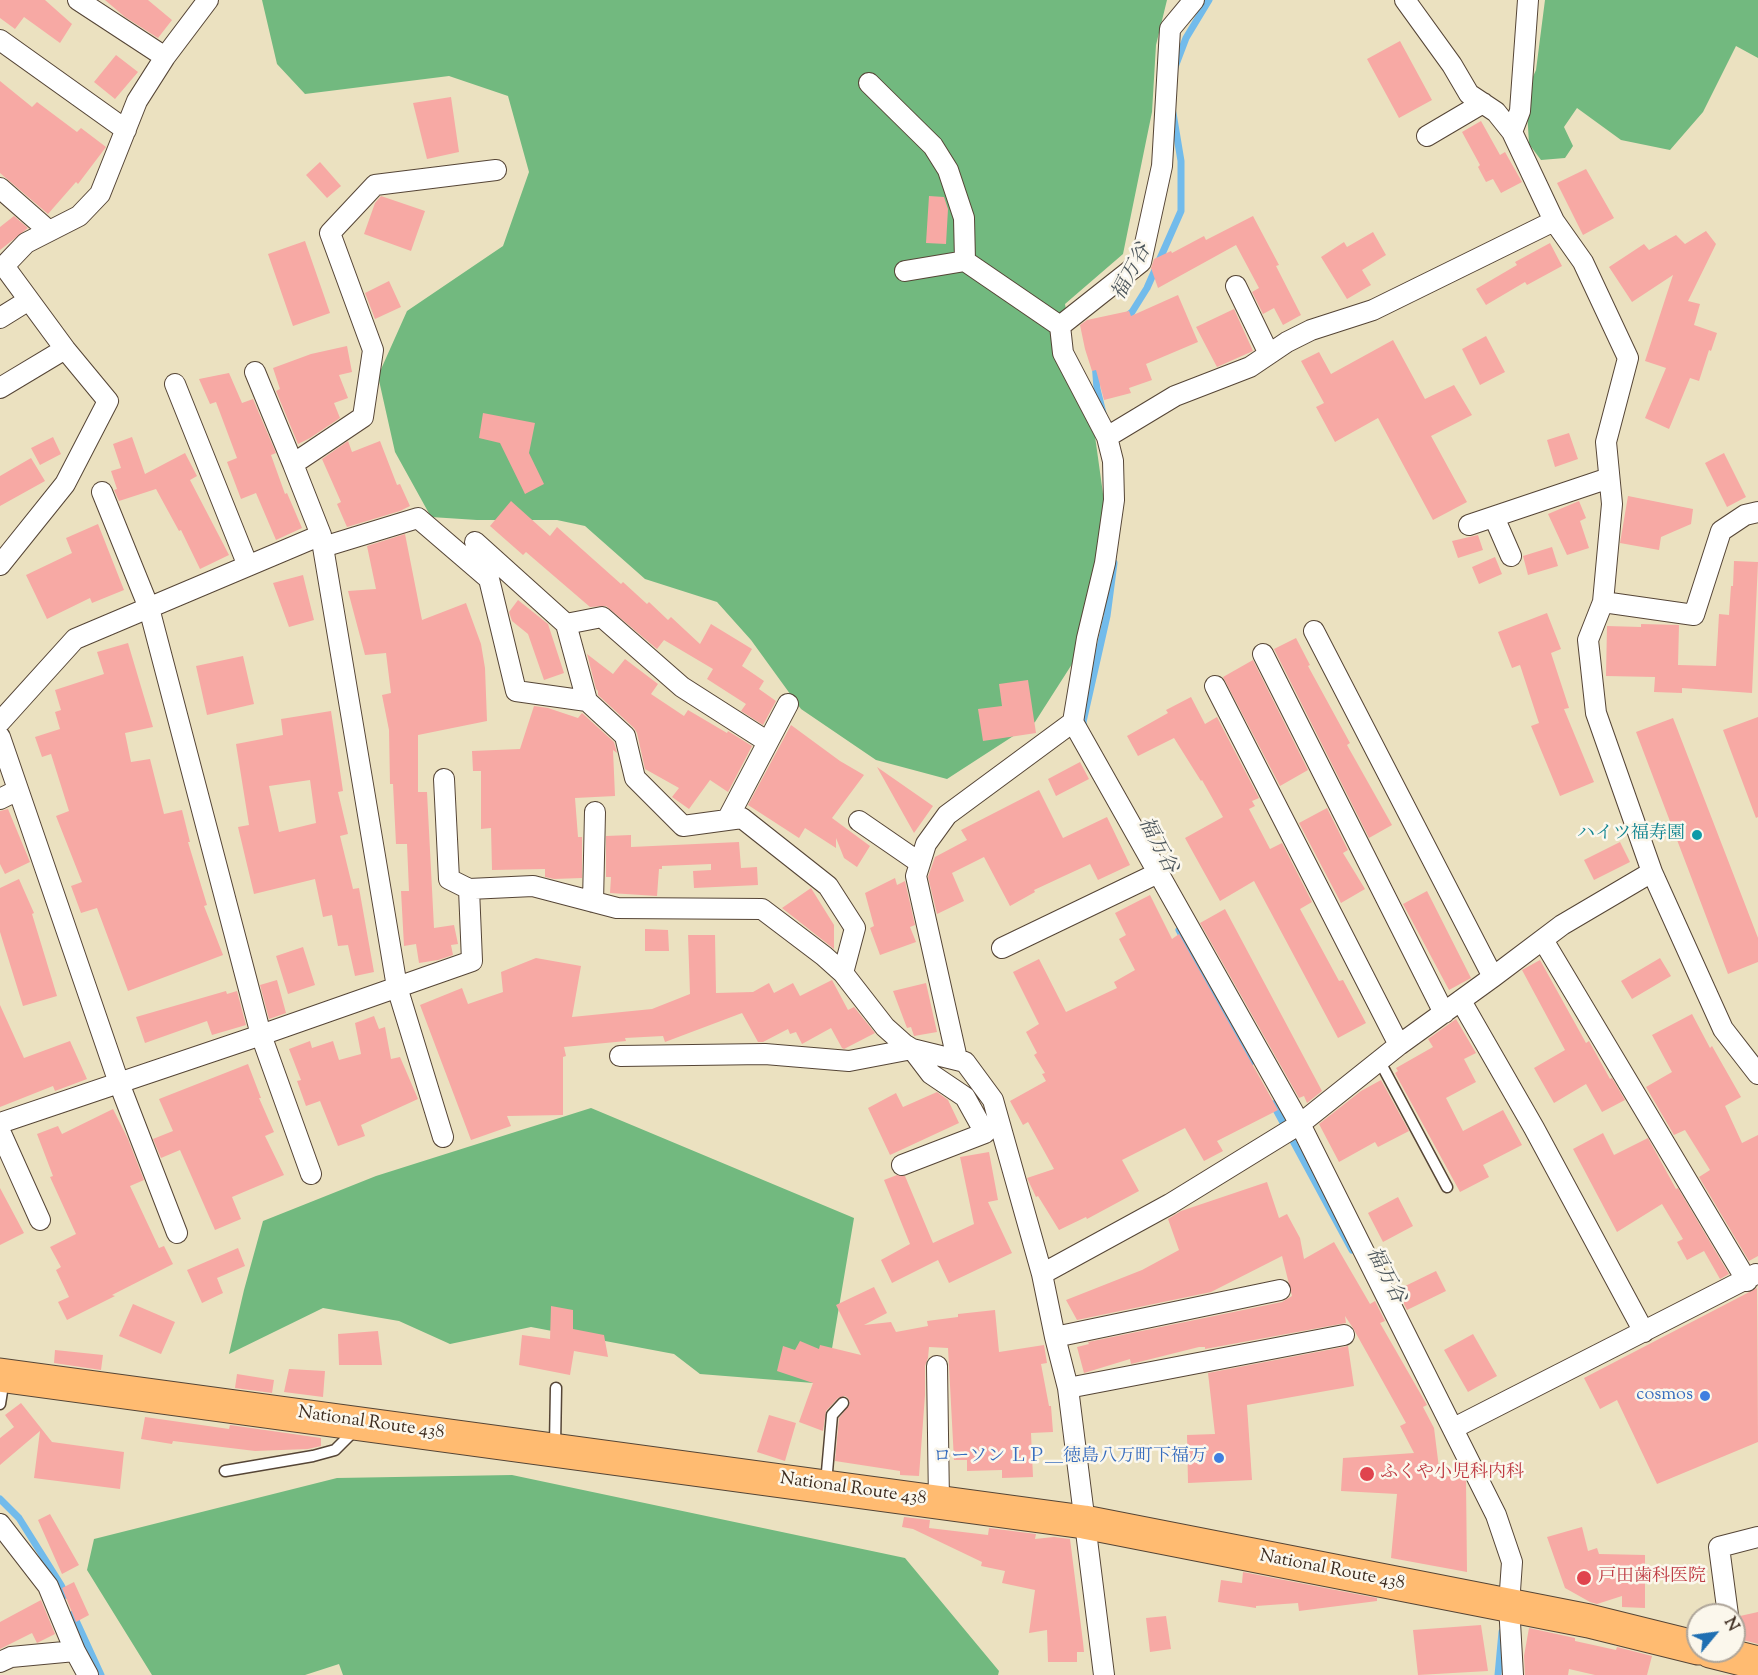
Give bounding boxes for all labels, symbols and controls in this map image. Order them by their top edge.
water label: 福万谷 [1108,241,1158,305]
water label: 福万谷 [1131,814,1181,878]
place label: ハイツ福寿園 [1577,824,1685,846]
marker: ハイツ福寿園 [1690,828,1704,842]
water label: 福万谷 [1359,1244,1409,1308]
place label: cosmos [1636,1385,1693,1407]
marker: cosmos [1698,1389,1712,1403]
street label: National Route 438 [296,1403,446,1445]
place label: ローソン ＬＰ＿徳島八万町下福万 [933,1447,1207,1469]
marker: ローソン ＬＰ＿徳島八万町下福万 [1212,1451,1226,1465]
place label: ふくや小児科内科 [1380,1463,1524,1485]
marker: ふくや小児科内科 [1358,1465,1376,1483]
street label: National Route 438 [778,1469,928,1511]
street label: National Route 438 [1258,1546,1406,1596]
place label: 戸田歯科医院 [1598,1567,1706,1589]
marker: 戸田歯科医院 [1575,1569,1593,1587]
north arrow [1686,1603,1746,1663]
text: N [1717,1614,1744,1636]

